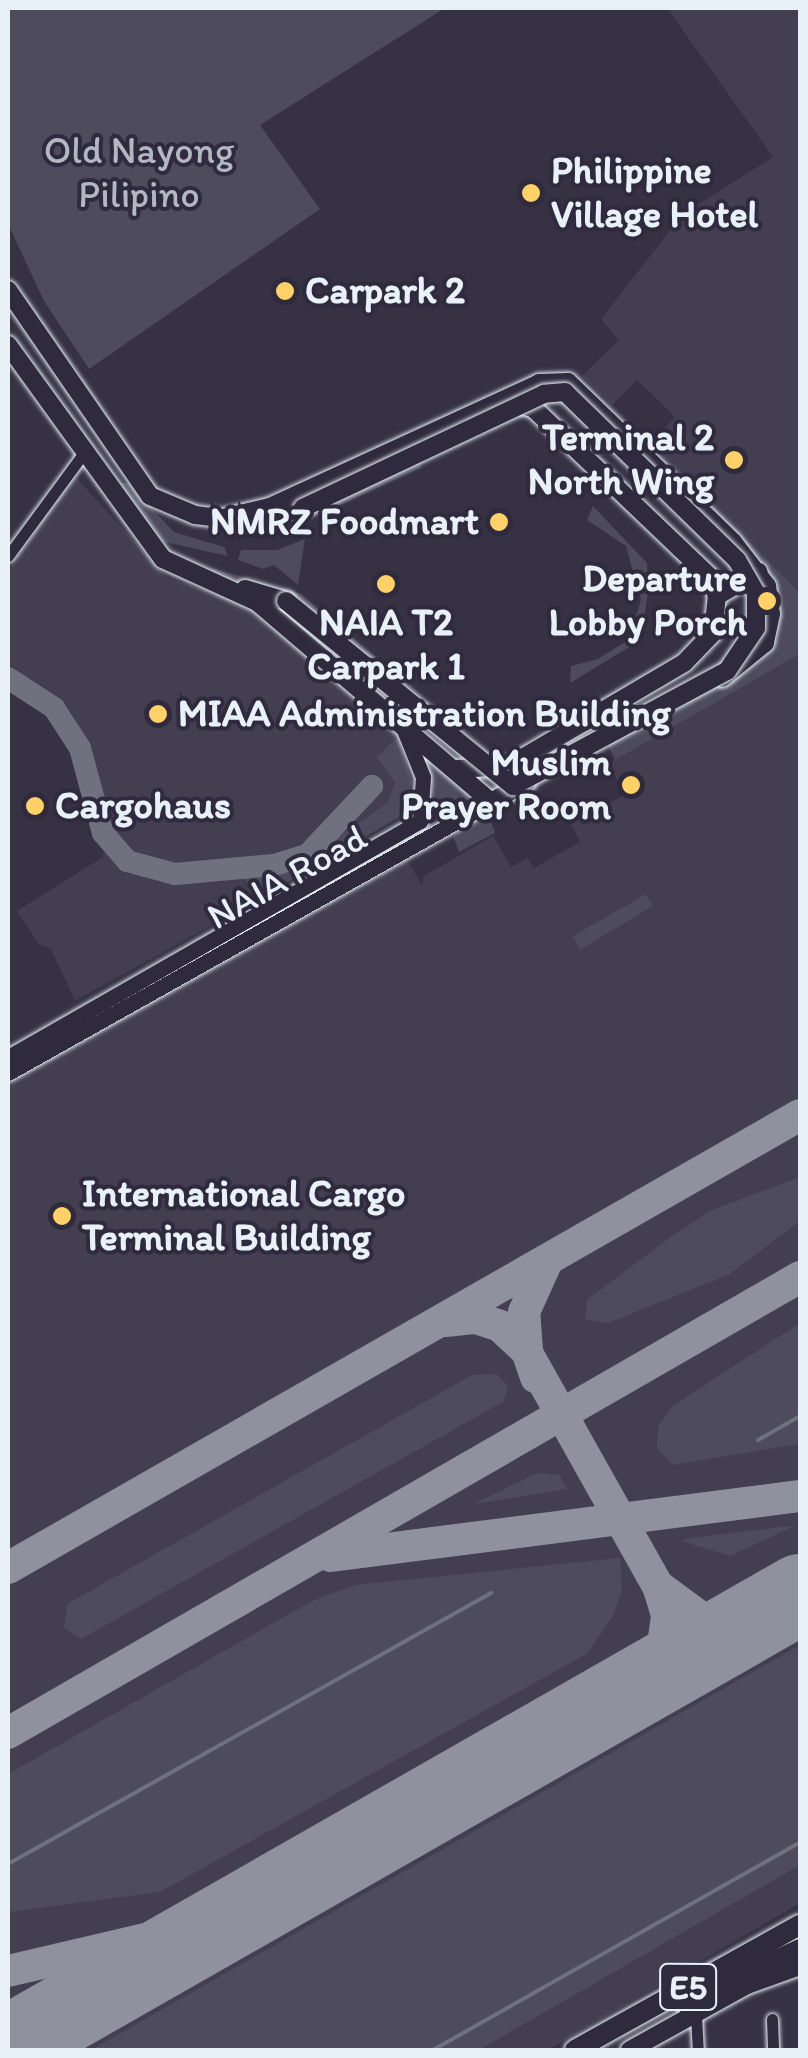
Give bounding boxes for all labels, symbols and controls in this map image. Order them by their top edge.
park label: Old Nayong Pilipino [44,128,234,218]
place label: Philippine Village Hotel [551,148,758,238]
marker: Philippine Village Hotel [520,182,542,204]
place label: Carpark 2 [305,268,465,314]
marker: Carpark 2 [274,280,296,302]
place label: Terminal 2 North Wing [528,415,714,504]
marker: Terminal 2 North Wing [723,449,745,471]
place label: NMRZ Foodmart [211,499,479,545]
marker: NMRZ Foodmart [488,511,510,533]
place label: Departure Lobby Porch [550,556,747,646]
marker: NAIA T2 Carpark 1 [375,573,397,595]
marker: Departure Lobby Porch [756,590,778,612]
place label: NAIA T2 Carpark 1 [307,600,465,689]
place label: MIAA Administration Building [178,691,671,737]
marker: MIAA Administration Building [147,703,169,725]
place label: Muslim Prayer Room [401,740,611,829]
marker: Muslim Prayer Room [620,774,642,796]
place label: Cargohaus [55,783,231,829]
marker: Cargohaus [24,795,46,817]
street label: NAIA Road [200,815,374,939]
place label: International Cargo Terminal Building [82,1171,406,1260]
marker: International Cargo Terminal Building [51,1205,73,1227]
road number: E5 [658,1957,718,2017]

